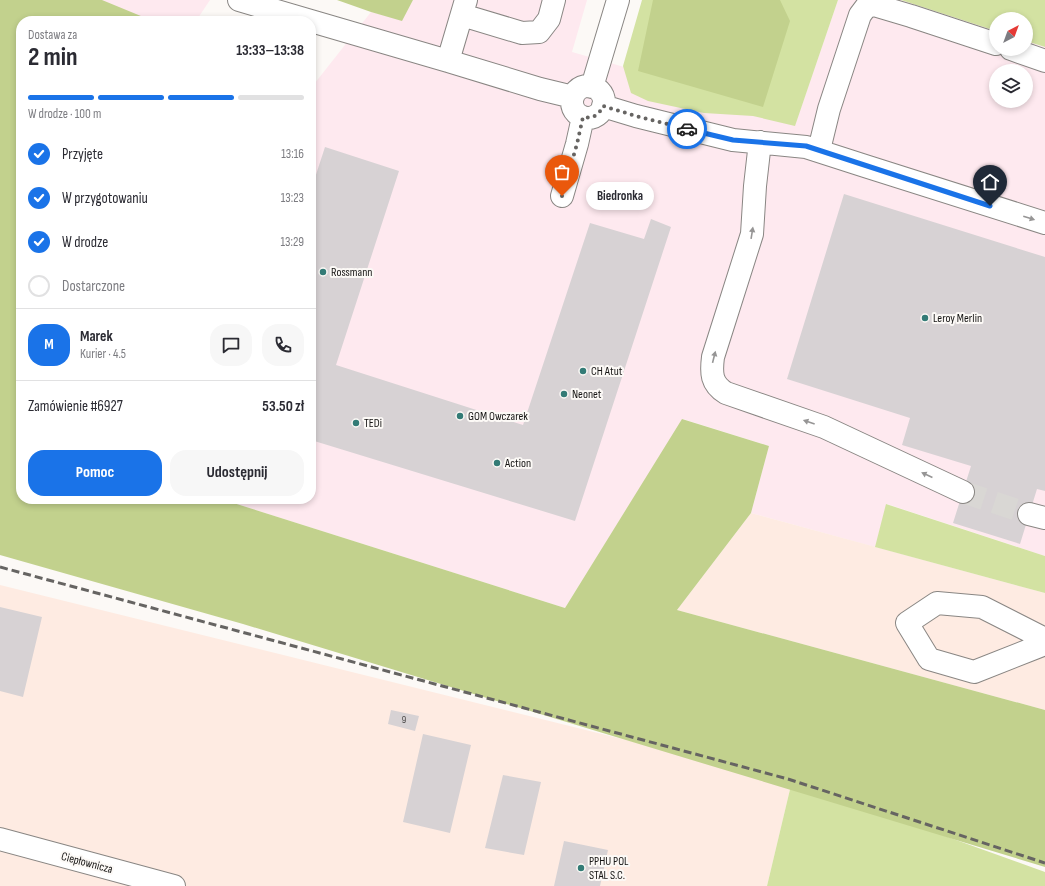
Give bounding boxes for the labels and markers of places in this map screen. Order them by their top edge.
pin [545,155,579,196]
pin [973,165,1007,206]
callout: Biedronka [586,182,654,210]
place label: Rossmann [331,265,372,280]
marker: Rossmann [318,267,328,277]
place label: Leroy Merlin [933,311,982,326]
marker: Leroy Merlin [920,313,930,323]
place label: CH Atut [591,364,623,379]
marker: CH Atut [578,366,588,376]
place label: Neonet [572,387,602,402]
marker: Neonet [559,389,569,399]
place label: GOM Owczarek [468,409,528,424]
marker: GOM Owczarek [455,411,465,421]
place label: TEDi [364,416,382,431]
marker: TEDi [351,418,361,428]
place label: Action [504,456,531,471]
marker: Action [492,458,502,468]
place label: PPHU POL STAL S.C. [589,854,629,883]
marker: PPHU POL STAL S.C. [576,863,586,873]

